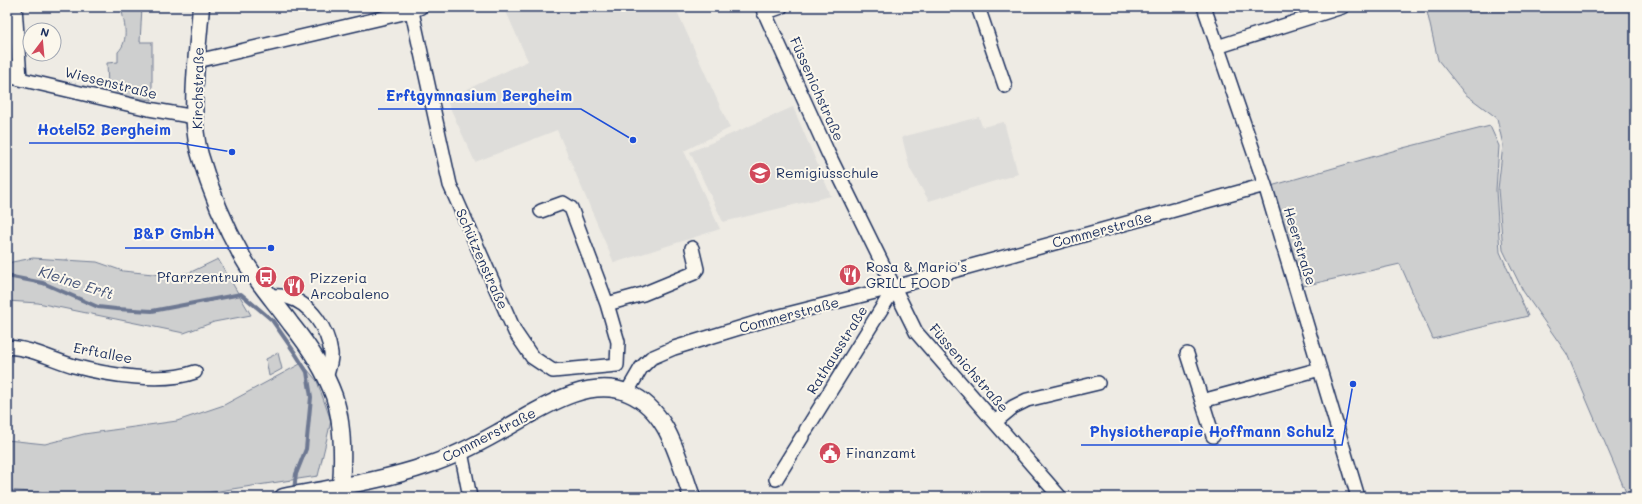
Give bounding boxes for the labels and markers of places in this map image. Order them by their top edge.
callout: Erftgymnasium Bergheim [378,82,581,109]
callout: Hotel52 Bergheim [29,116,179,143]
school or university icon: Remigiusschule [747,160,773,186]
place label: Remigiusschule [776,163,879,182]
callout: B&P GmbH [125,221,223,248]
place label: Rosa & Mario's GRILL FOOD [866,257,967,292]
restaurant icon: Rosa & Mario's GRILL FOOD [837,262,863,288]
bus stop icon: Pfarrzentrum [253,264,279,290]
place label: Pfarrzentrum [157,267,250,286]
place label: Pizzeria Arcobaleno [310,268,389,303]
restaurant icon: Pizzeria Arcobaleno [281,273,307,299]
callout: Physiotherapie Hoffmann Schulz [1081,418,1342,445]
public building icon: Finanzamt [817,440,843,466]
place label: Finanzamt [846,443,916,462]

